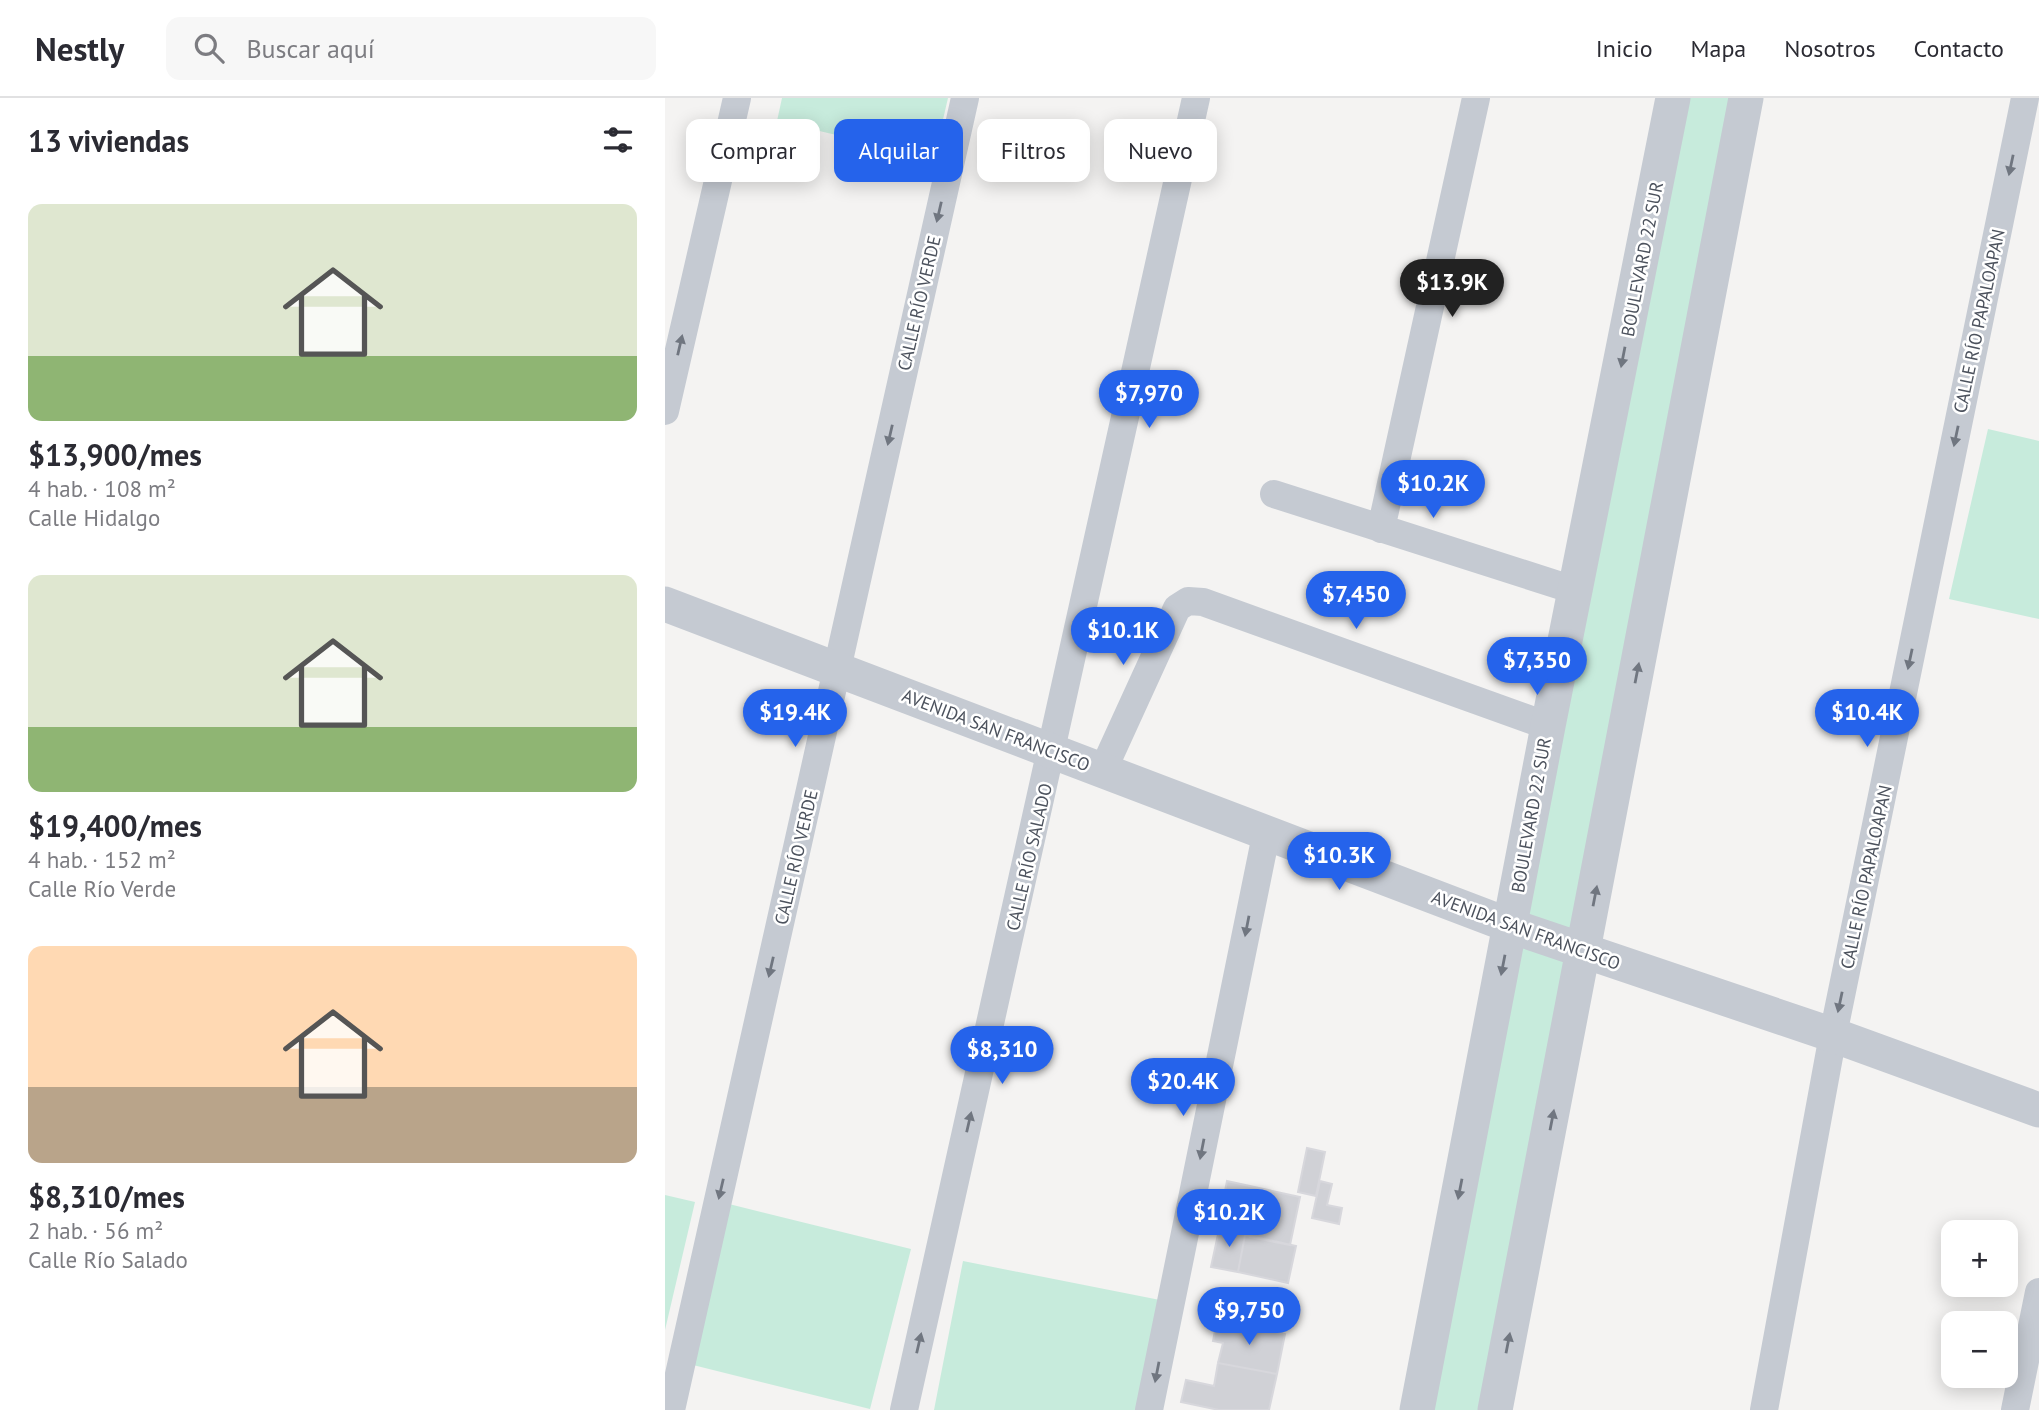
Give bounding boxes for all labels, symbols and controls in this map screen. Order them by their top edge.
search box [166,17,656,80]
text: Nestly [35,27,124,70]
icon: search [190,29,228,67]
text: Buscar aquí [246,32,375,65]
text: Inicio [1596,33,1653,64]
text: Mapa [1691,33,1746,64]
text: Nosotros [1784,33,1876,64]
text: Contacto [1914,33,2004,64]
chip: Comprar [686,119,820,182]
chip: Alquilar [834,119,963,182]
chip: Filtros [977,119,1090,182]
chip: Nuevo [1104,119,1217,182]
text: 13 viviendas [28,121,189,160]
icon: filters [599,121,637,159]
one-way arrow [2006,154,2017,176]
street label: BOULEVARD 22 SUR [1616,179,1668,338]
one-way arrow [934,201,945,223]
street label: CALLE RÍO PAPALOAPAN [1948,227,2010,415]
street label: CALLE RÍO VERDE [892,233,946,373]
icon: home [270,249,396,375]
pin: $13.9K [1395,260,1509,319]
text: $13.9K [1416,267,1488,296]
one-way arrow [675,334,686,356]
one-way arrow [1617,346,1628,368]
pin: $7,970 [1092,370,1206,430]
text: $7,970 [1115,378,1183,407]
one-way arrow [884,424,895,446]
one-way arrow [1950,425,1961,447]
text: $13,900/mes [28,435,202,474]
pin: $10.2K [1376,460,1490,520]
text: $10.2K [1397,468,1469,497]
text: 4 hab. · 108 m² [28,474,176,503]
text: Calle Hidalgo [28,503,160,532]
pin: $7,450 [1299,572,1413,631]
text: $7,450 [1322,579,1390,608]
pin: $10.1K [1066,608,1180,667]
text: $10.1K [1087,615,1159,644]
icon: home [270,620,396,746]
pin: $7,350 [1480,638,1594,697]
text: $7,350 [1503,645,1571,674]
one-way arrow [1905,648,1916,670]
one-way arrow [1632,662,1643,684]
street label: AVENIDA SAN FRANCISCO [899,684,1093,776]
pin: $19.4K [738,690,852,749]
pin: $10.4K [1810,690,1924,749]
text: $19.4K [759,697,831,726]
text: $10.4K [1831,697,1903,726]
street label: BOULEVARD 22 SUR [1506,735,1556,894]
street label: CALLE RÍO SALADO [1001,781,1057,933]
street label: CALLE RÍO PAPALOAPAN [1835,783,1897,971]
street label: CALLE RÍO VERDE [769,787,823,927]
text: $19,400/mes [28,806,202,845]
pin: $10.3K [1282,832,1396,892]
text: $10.3K [1303,840,1375,869]
text: 4 hab. · 152 m² [28,845,176,874]
text: Calle Río Verde [28,874,176,903]
street label: AVENIDA SAN FRANCISCO [1428,885,1624,975]
one-way arrow [1590,885,1601,907]
one-way arrow [1242,915,1253,937]
one-way arrow [1497,954,1508,976]
one-way arrow [765,956,776,978]
icon: home [270,991,396,1117]
one-way arrow [1835,991,1846,1013]
pin: $8,310 [945,1026,1059,1086]
text: $8,310 [966,1034,1038,1063]
pin: $20.4K [1126,1058,1240,1118]
text: $20.4K [1147,1066,1219,1095]
one-way arrow [1546,1109,1557,1131]
one-way arrow [964,1110,975,1132]
one-way arrow [1197,1138,1208,1160]
text: $8,310/mes [28,1177,185,1216]
one-way arrow [715,1178,726,1200]
one-way arrow [1454,1178,1465,1200]
pin: $10.2K [1172,1190,1286,1249]
text: $10.2K [1193,1197,1265,1226]
text: 2 hab. · 56 m² [28,1216,163,1245]
map controls [1941,1220,2018,1388]
button: + [1941,1220,2018,1297]
text: Calle Río Salado [28,1245,188,1274]
pin: $9,750 [1192,1288,1306,1347]
text: $9,750 [1213,1295,1285,1324]
button: − [1941,1311,2018,1388]
one-way arrow [914,1332,925,1354]
one-way arrow [1503,1332,1514,1354]
one-way arrow [1151,1361,1162,1383]

